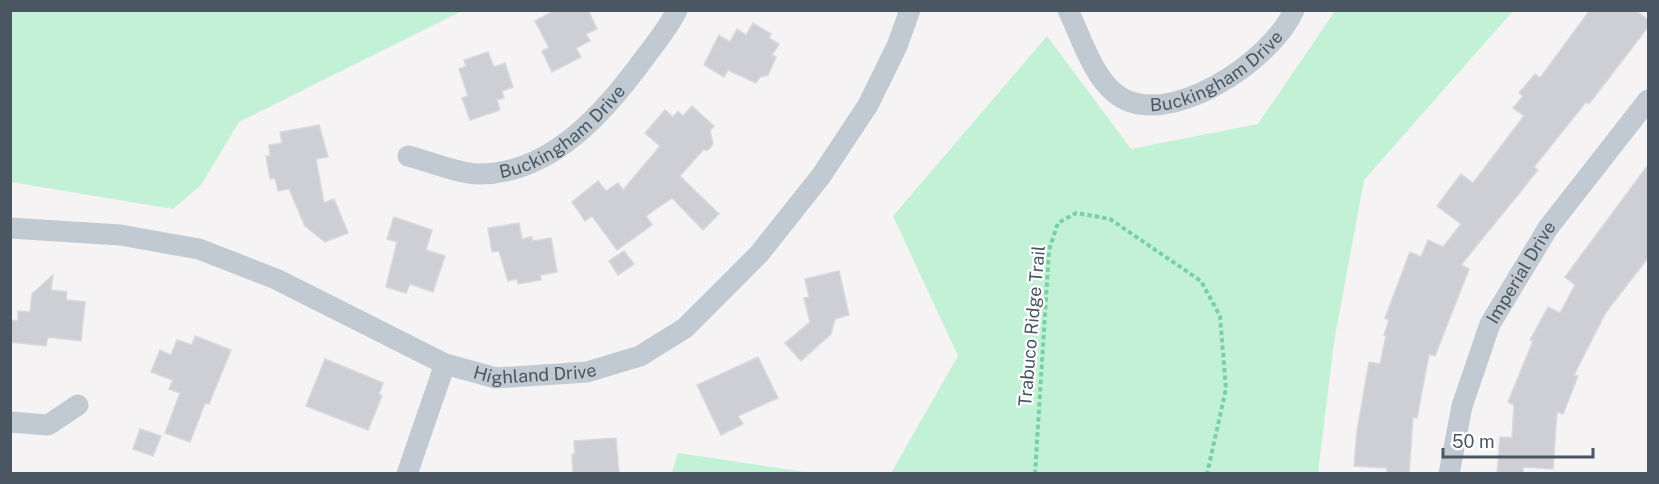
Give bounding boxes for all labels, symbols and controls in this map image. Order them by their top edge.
street label: Buckingham Drive [1149,26,1287,115]
street label: Buckingham Drive [497,81,629,182]
street label: Imperial Drive [1482,217,1560,327]
street label: Trabuco Ridge Trail [1014,245,1049,407]
street label: Highland Drive [471,359,599,388]
scale bar [1443,421,1593,459]
text: 50 m [1452,431,1495,452]

